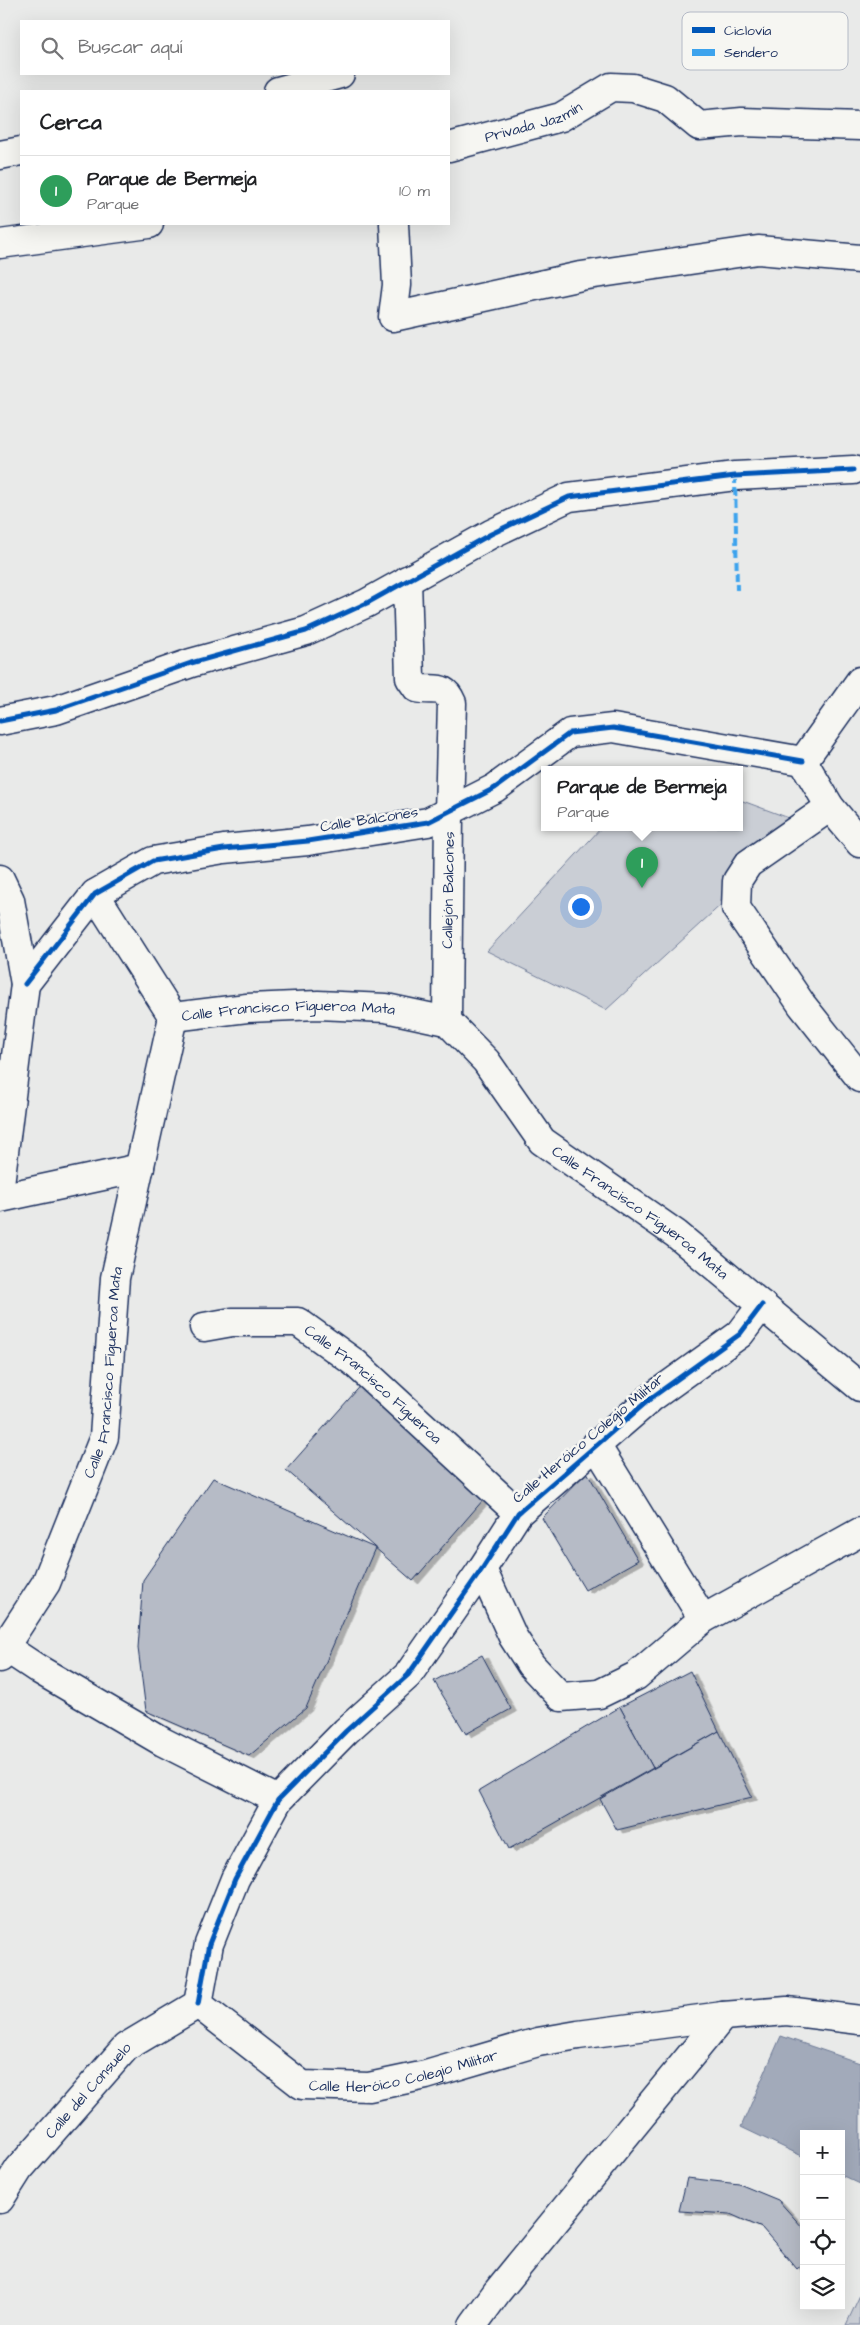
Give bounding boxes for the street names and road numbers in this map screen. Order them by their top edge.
street label: Privada Jazmín [482,96,587,148]
street label: Calle Balcones [319,801,420,838]
street label: Callejón Balcones [437,831,460,949]
street label: Calle Francisco Figueroa Mata [180,995,398,1027]
street label: Calle Francisco Figueroa Mata [547,1141,733,1285]
street label: Calle Francisco Figueroa Mata [79,1264,128,1482]
street label: Calle Francisco Figueroa [300,1320,446,1449]
street label: Calle Heróico Colegio Militar [508,1368,669,1509]
street label: Calle del Consuelo [40,2038,137,2144]
street label: Calle Heróico Colegio Militar [309,2044,500,2098]

